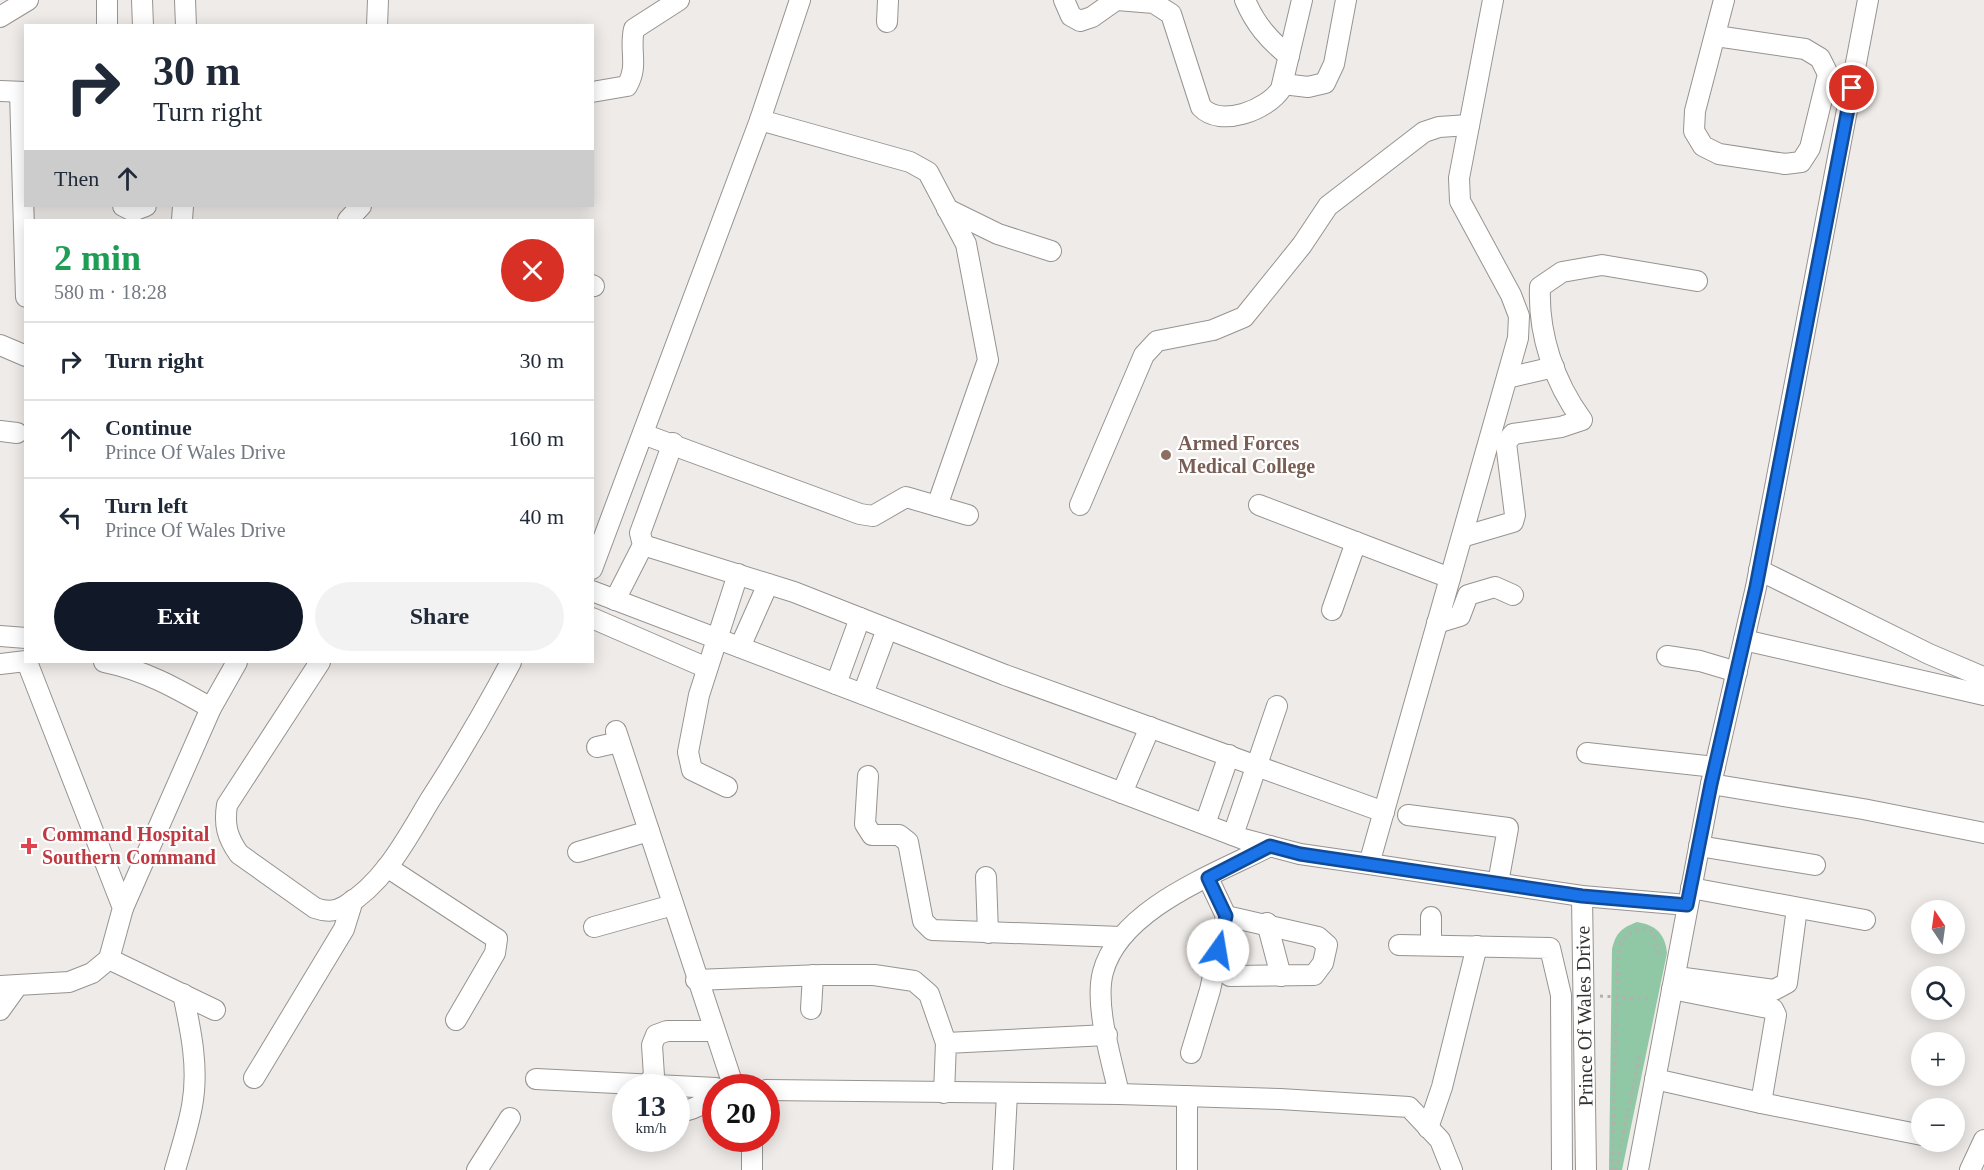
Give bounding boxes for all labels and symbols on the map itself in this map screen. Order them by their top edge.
pin [1826,62,1877,113]
place label: Armed Forces Medical College [1178,432,1315,478]
marker: Armed Forces Medical College [1159,448,1173,462]
place label: Command Hospital Southern Command [42,823,216,868]
marker: Command Hospital Southern Command [20,837,38,855]
north arrow [1911,900,1965,954]
position arrow [1186,918,1250,982]
street label: Prince Of Wales Drive [1571,925,1597,1107]
speed limit sign: 20 [702,1074,780,1152]

